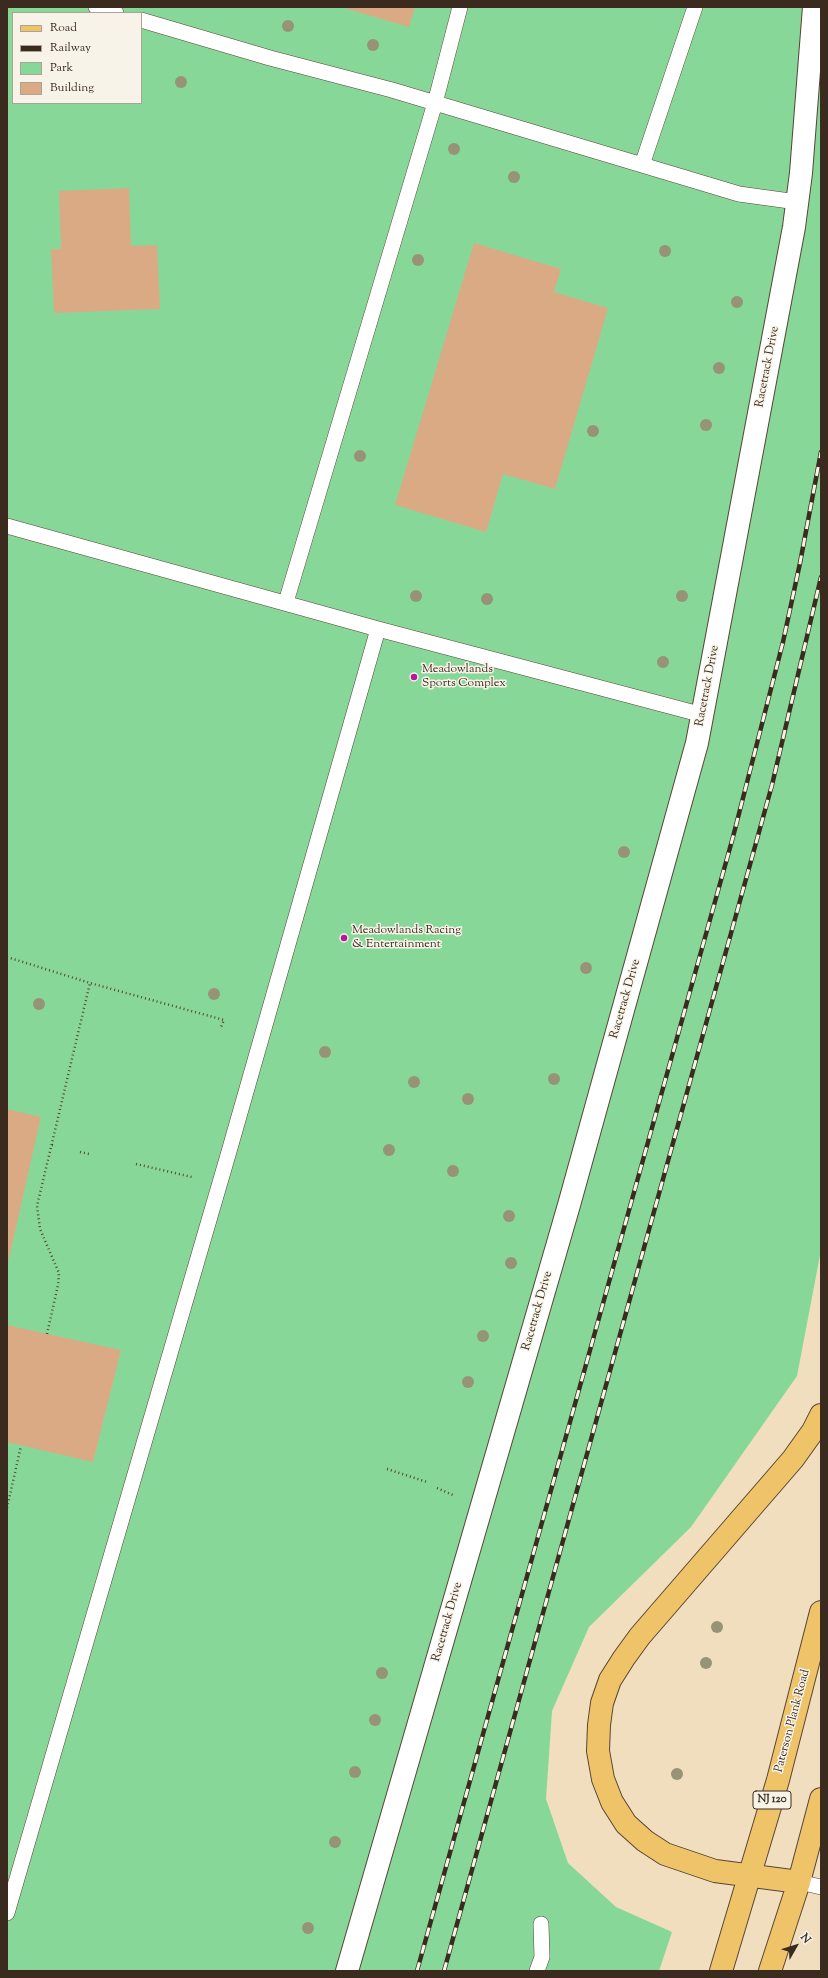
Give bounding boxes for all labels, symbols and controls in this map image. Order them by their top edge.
legend [12,12,142,104]
text: Road [50,19,77,37]
text: Railway [50,39,91,57]
text: Park [50,59,73,77]
text: Building [50,79,94,97]
street label: Racetrack Drive [753,325,783,409]
street label: Racetrack Drive [693,644,723,728]
place label: Meadowlands Sports Complex [422,663,506,691]
marker: Meadowlands Sports Complex [409,672,419,682]
place label: Meadowlands Racing & Entertainment [352,924,461,952]
marker: Meadowlands Racing & Entertainment [339,933,349,943]
street label: Racetrack Drive [608,957,644,1041]
street label: Racetrack Drive [520,1269,556,1353]
street label: Racetrack Drive [430,1580,466,1664]
street label: Paterson Plank Road [772,1668,814,1774]
road number: NJ 120 [753,1791,791,1809]
north arrow [776,1926,816,1966]
text: N [796,1930,814,1947]

